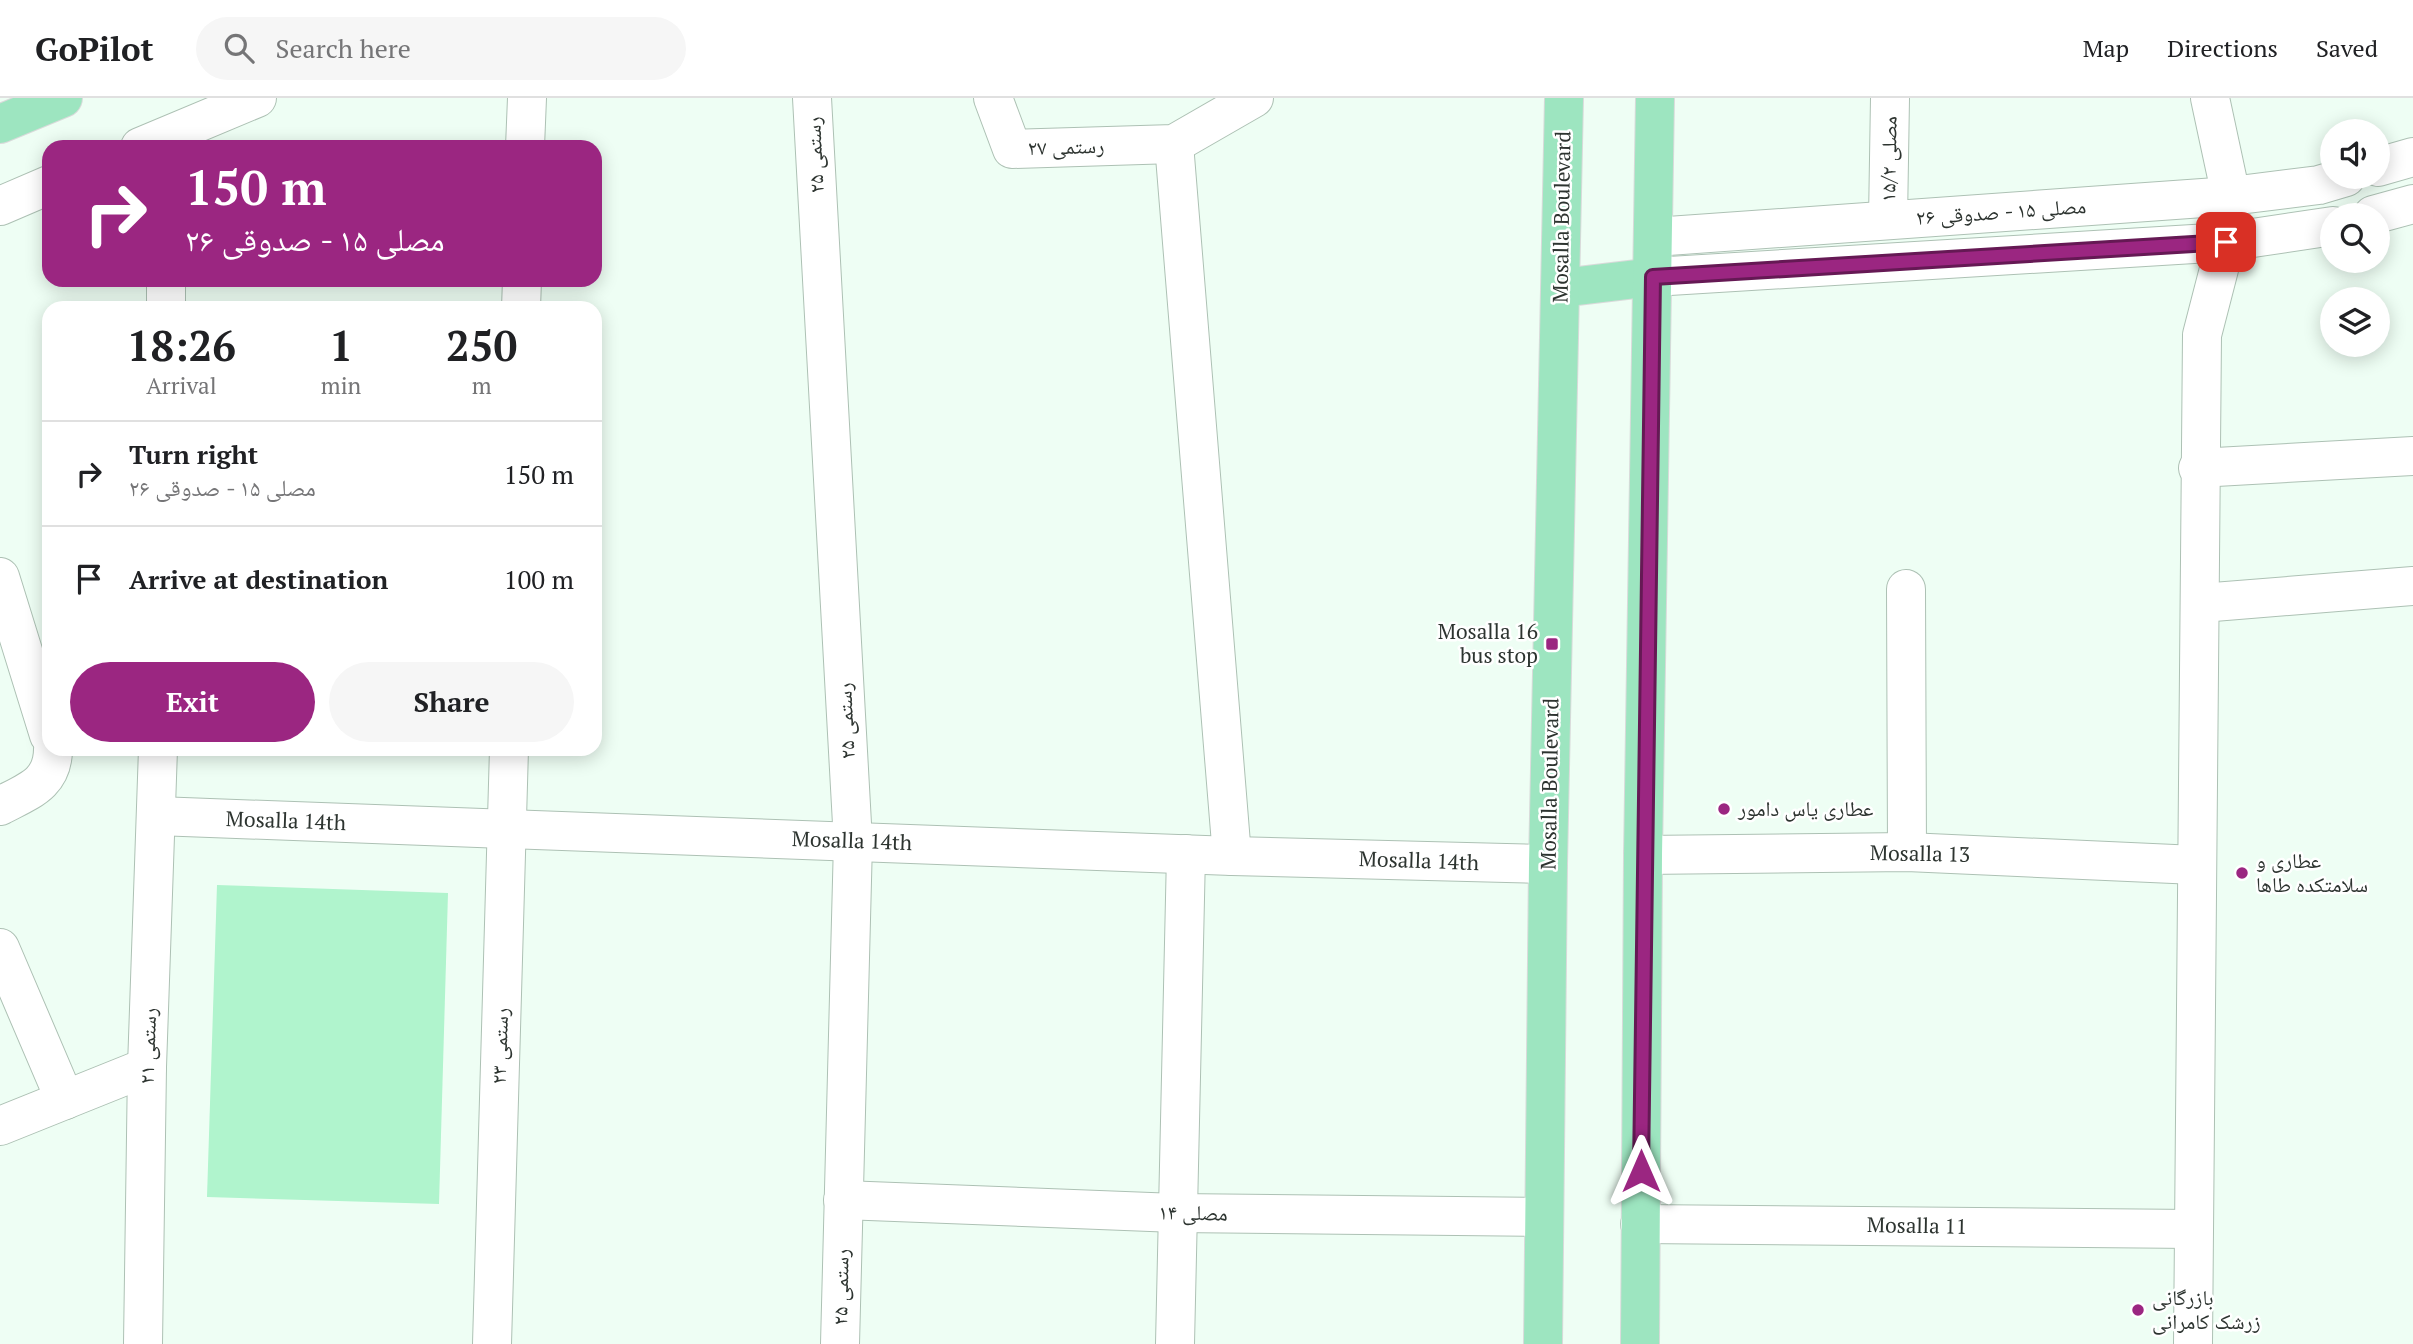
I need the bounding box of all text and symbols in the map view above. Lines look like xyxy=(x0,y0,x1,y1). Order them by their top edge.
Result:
search box xyxy=(196,17,686,80)
text: GoPilot xyxy=(35,27,154,70)
icon: search xyxy=(220,29,258,67)
text: Search here xyxy=(276,31,411,65)
text: Map xyxy=(2083,32,2129,64)
text: Directions xyxy=(2167,32,2278,64)
text: Saved xyxy=(2316,32,2378,64)
street label: رستمی ۲۵ xyxy=(798,116,830,194)
street label: مصلی ۱۵/۲ xyxy=(1873,116,1903,202)
map controls xyxy=(2320,119,2390,357)
button: sound xyxy=(2320,119,2390,189)
street label: Mosalla Boulevard xyxy=(1546,130,1577,303)
street label: رستمی ۲۷ xyxy=(1027,131,1105,161)
text: 150 m xyxy=(185,154,327,219)
icon: right xyxy=(70,168,161,259)
street label: مصلی ۱۵ - صدوقی ۲۶ xyxy=(1915,191,2087,231)
button: search xyxy=(2320,203,2390,273)
pin xyxy=(2196,212,2256,272)
text: مصلی ۱۵ - صدوقی ۲۶ xyxy=(185,218,445,260)
icon: arrive xyxy=(2207,223,2245,261)
button: layers xyxy=(2320,287,2390,357)
text: 18:26 xyxy=(127,317,236,373)
text: 1 xyxy=(329,317,353,373)
text: 250 xyxy=(446,317,517,373)
text: Arrival xyxy=(146,370,217,401)
text: min xyxy=(321,370,361,401)
text: m xyxy=(472,370,492,401)
text: Turn right xyxy=(129,437,258,471)
icon: right xyxy=(70,455,108,493)
text: 150 m xyxy=(504,457,574,491)
text: مصلی ۱۵ - صدوقی ۲۶ xyxy=(129,472,316,503)
icon: arrive xyxy=(70,560,108,598)
text: Arrive at destination xyxy=(129,562,388,596)
text: 100 m xyxy=(504,562,574,596)
place label: Mosalla 16 bus stop xyxy=(1438,617,1538,669)
marker: Mosalla 16 bus stop xyxy=(1544,636,1560,652)
button: Exit xyxy=(70,662,315,742)
button: Share xyxy=(329,662,574,742)
street label: رستمی ۲۵ xyxy=(829,682,861,760)
street label: Mosalla Boulevard xyxy=(1534,697,1565,870)
place label: عطاری یاس دامور xyxy=(1737,794,1874,822)
marker: عطاری یاس دامور xyxy=(1716,801,1732,817)
street label: Mosalla 14th xyxy=(225,804,347,836)
street label: Mosalla 14th xyxy=(791,824,913,856)
street label: Mosalla 13 xyxy=(1870,838,1970,868)
street label: Mosalla 14th xyxy=(1358,844,1480,876)
place label: عطاری و سلامتکده طاها xyxy=(2256,846,2368,898)
marker: عطاری و سلامتکده طاها xyxy=(2234,865,2250,881)
street label: رستمی ۲۱ xyxy=(132,1007,162,1085)
street label: رستمی ۲۳ xyxy=(484,1007,514,1085)
position arrow xyxy=(1604,1134,1678,1208)
street label: مصلی ۱۴ xyxy=(1158,1197,1228,1227)
street label: Mosalla 11 xyxy=(1867,1210,1967,1240)
street label: رستمی ۲۵ xyxy=(825,1248,855,1325)
place label: بازرگانی زرشک کامرانی xyxy=(2152,1283,2261,1335)
marker: بازرگانی زرشک کامرانی xyxy=(2130,1302,2146,1318)

